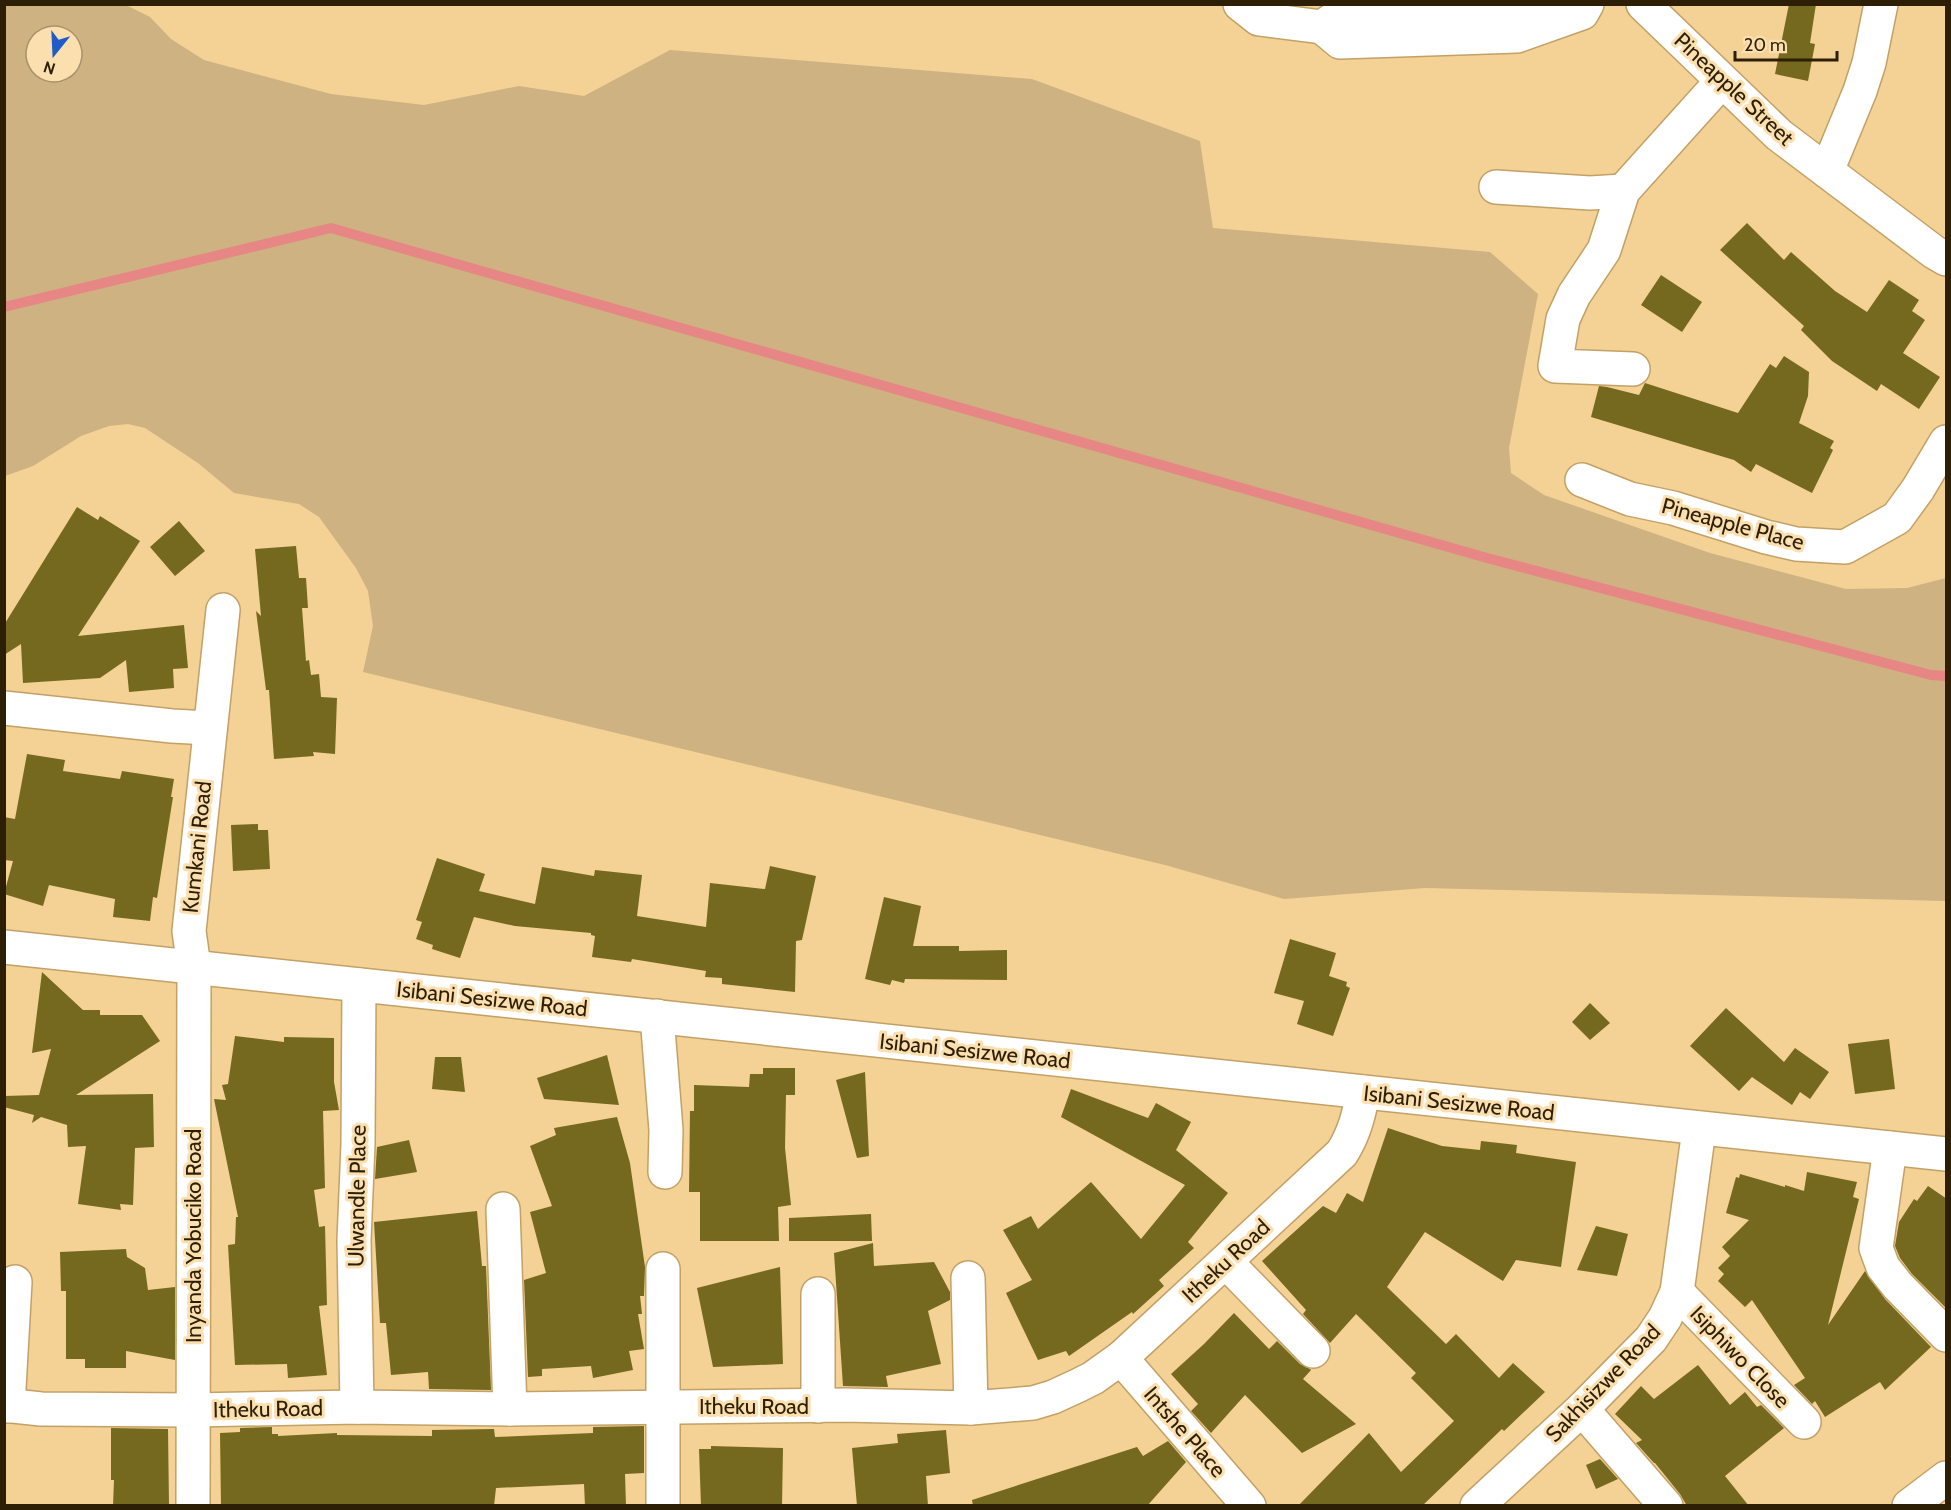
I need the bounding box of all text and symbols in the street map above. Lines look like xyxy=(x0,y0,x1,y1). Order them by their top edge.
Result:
north arrow xyxy=(24,24,84,84)
scale bar xyxy=(1735,24,1837,62)
street label: Pineapple Street xyxy=(1669,27,1800,152)
text: 20 m xyxy=(1744,34,1786,56)
text: N xyxy=(41,57,58,79)
street label: Pineapple Place xyxy=(1659,492,1807,556)
street label: Kumkani Road xyxy=(177,780,217,914)
street label: Isibani Sesizwe Road xyxy=(395,976,589,1022)
street label: Isibani Sesizwe Road xyxy=(878,1028,1072,1074)
street label: Isibani Sesizwe Road xyxy=(1362,1080,1556,1126)
street label: Ulwandle Place xyxy=(342,1125,372,1267)
street label: Inyanda Yobuciko Road xyxy=(180,1129,207,1343)
street label: Itheku Road xyxy=(1177,1214,1275,1308)
street label: Isiphiwo Close xyxy=(1684,1300,1796,1414)
street label: Sakhisizwe Road xyxy=(1540,1318,1666,1448)
street label: Intshe Place xyxy=(1138,1381,1232,1483)
street label: Itheku Road xyxy=(699,1393,809,1420)
street label: Itheku Road xyxy=(213,1395,323,1423)

